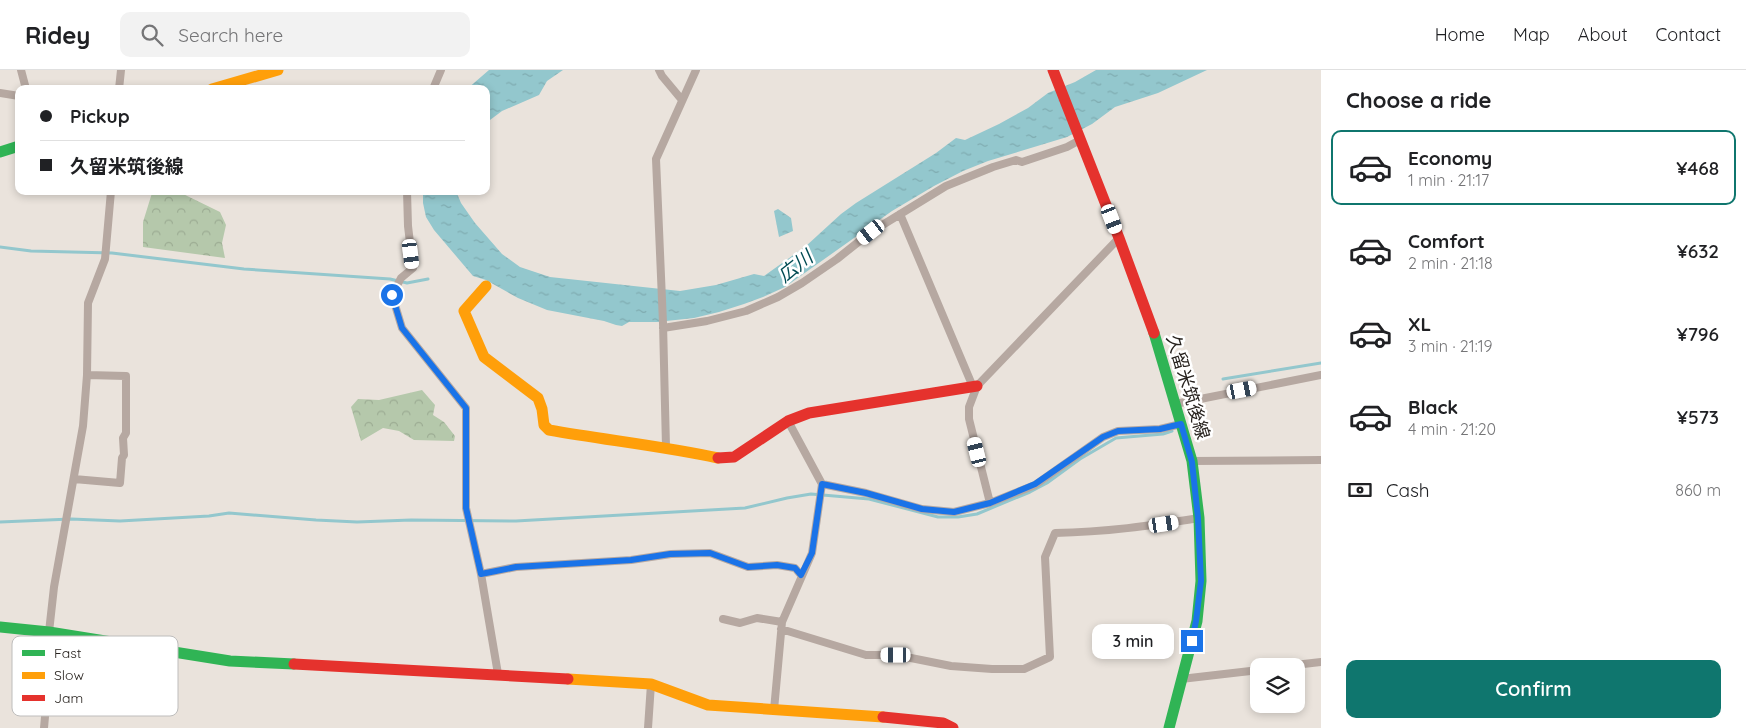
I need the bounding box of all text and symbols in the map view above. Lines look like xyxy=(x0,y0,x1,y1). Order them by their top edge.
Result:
search box xyxy=(120,12,470,57)
text: Ridey xyxy=(25,20,90,50)
icon: search xyxy=(138,21,166,49)
text: Search here xyxy=(178,23,283,47)
text: Home xyxy=(1435,23,1485,46)
text: Map xyxy=(1513,23,1550,46)
text: About xyxy=(1578,23,1628,46)
text: Contact xyxy=(1656,23,1721,46)
text: Choose a ride xyxy=(1346,86,1491,114)
text: Pickup xyxy=(70,104,130,128)
icon: car xyxy=(1348,145,1393,190)
text: Economy xyxy=(1408,146,1492,170)
text: 久留米筑後線 xyxy=(70,154,184,178)
text: ¥468 xyxy=(1676,156,1719,180)
text: 1 min · 21:17 xyxy=(1408,170,1489,190)
car xyxy=(1099,202,1124,236)
car xyxy=(854,217,887,247)
icon: car xyxy=(1348,228,1393,273)
text: Comfort xyxy=(1408,229,1485,253)
car xyxy=(401,238,420,270)
text: ¥632 xyxy=(1677,239,1719,263)
water label: 広川 xyxy=(773,244,819,287)
text: 2 min · 21:18 xyxy=(1408,253,1493,273)
route start xyxy=(381,284,403,306)
icon: car xyxy=(1348,311,1393,356)
text: XL xyxy=(1408,312,1431,336)
text: ¥796 xyxy=(1677,322,1719,346)
street label: 久留米筑後線 xyxy=(1162,332,1215,442)
text: 3 min · 21:19 xyxy=(1408,336,1493,356)
car xyxy=(1225,380,1258,400)
icon: car xyxy=(1348,394,1393,439)
text: Black xyxy=(1408,395,1458,419)
text: ¥573 xyxy=(1677,405,1719,429)
text: 4 min · 21:20 xyxy=(1408,419,1496,439)
car xyxy=(966,436,987,468)
icon: cash xyxy=(1346,476,1374,504)
text: Cash xyxy=(1386,478,1430,502)
text: 860 m xyxy=(1675,480,1721,500)
car xyxy=(1148,514,1179,534)
callout: 3 min xyxy=(1092,624,1174,658)
route end xyxy=(1181,630,1203,652)
text: 3 min xyxy=(1113,631,1153,651)
legend xyxy=(12,636,178,716)
text: Fast xyxy=(54,644,82,662)
car xyxy=(881,648,911,663)
map controls xyxy=(1250,658,1305,713)
button: layers xyxy=(1250,658,1305,713)
button: Confirm xyxy=(1346,660,1721,718)
text: Slow xyxy=(54,666,84,684)
text: Jam xyxy=(54,689,83,707)

